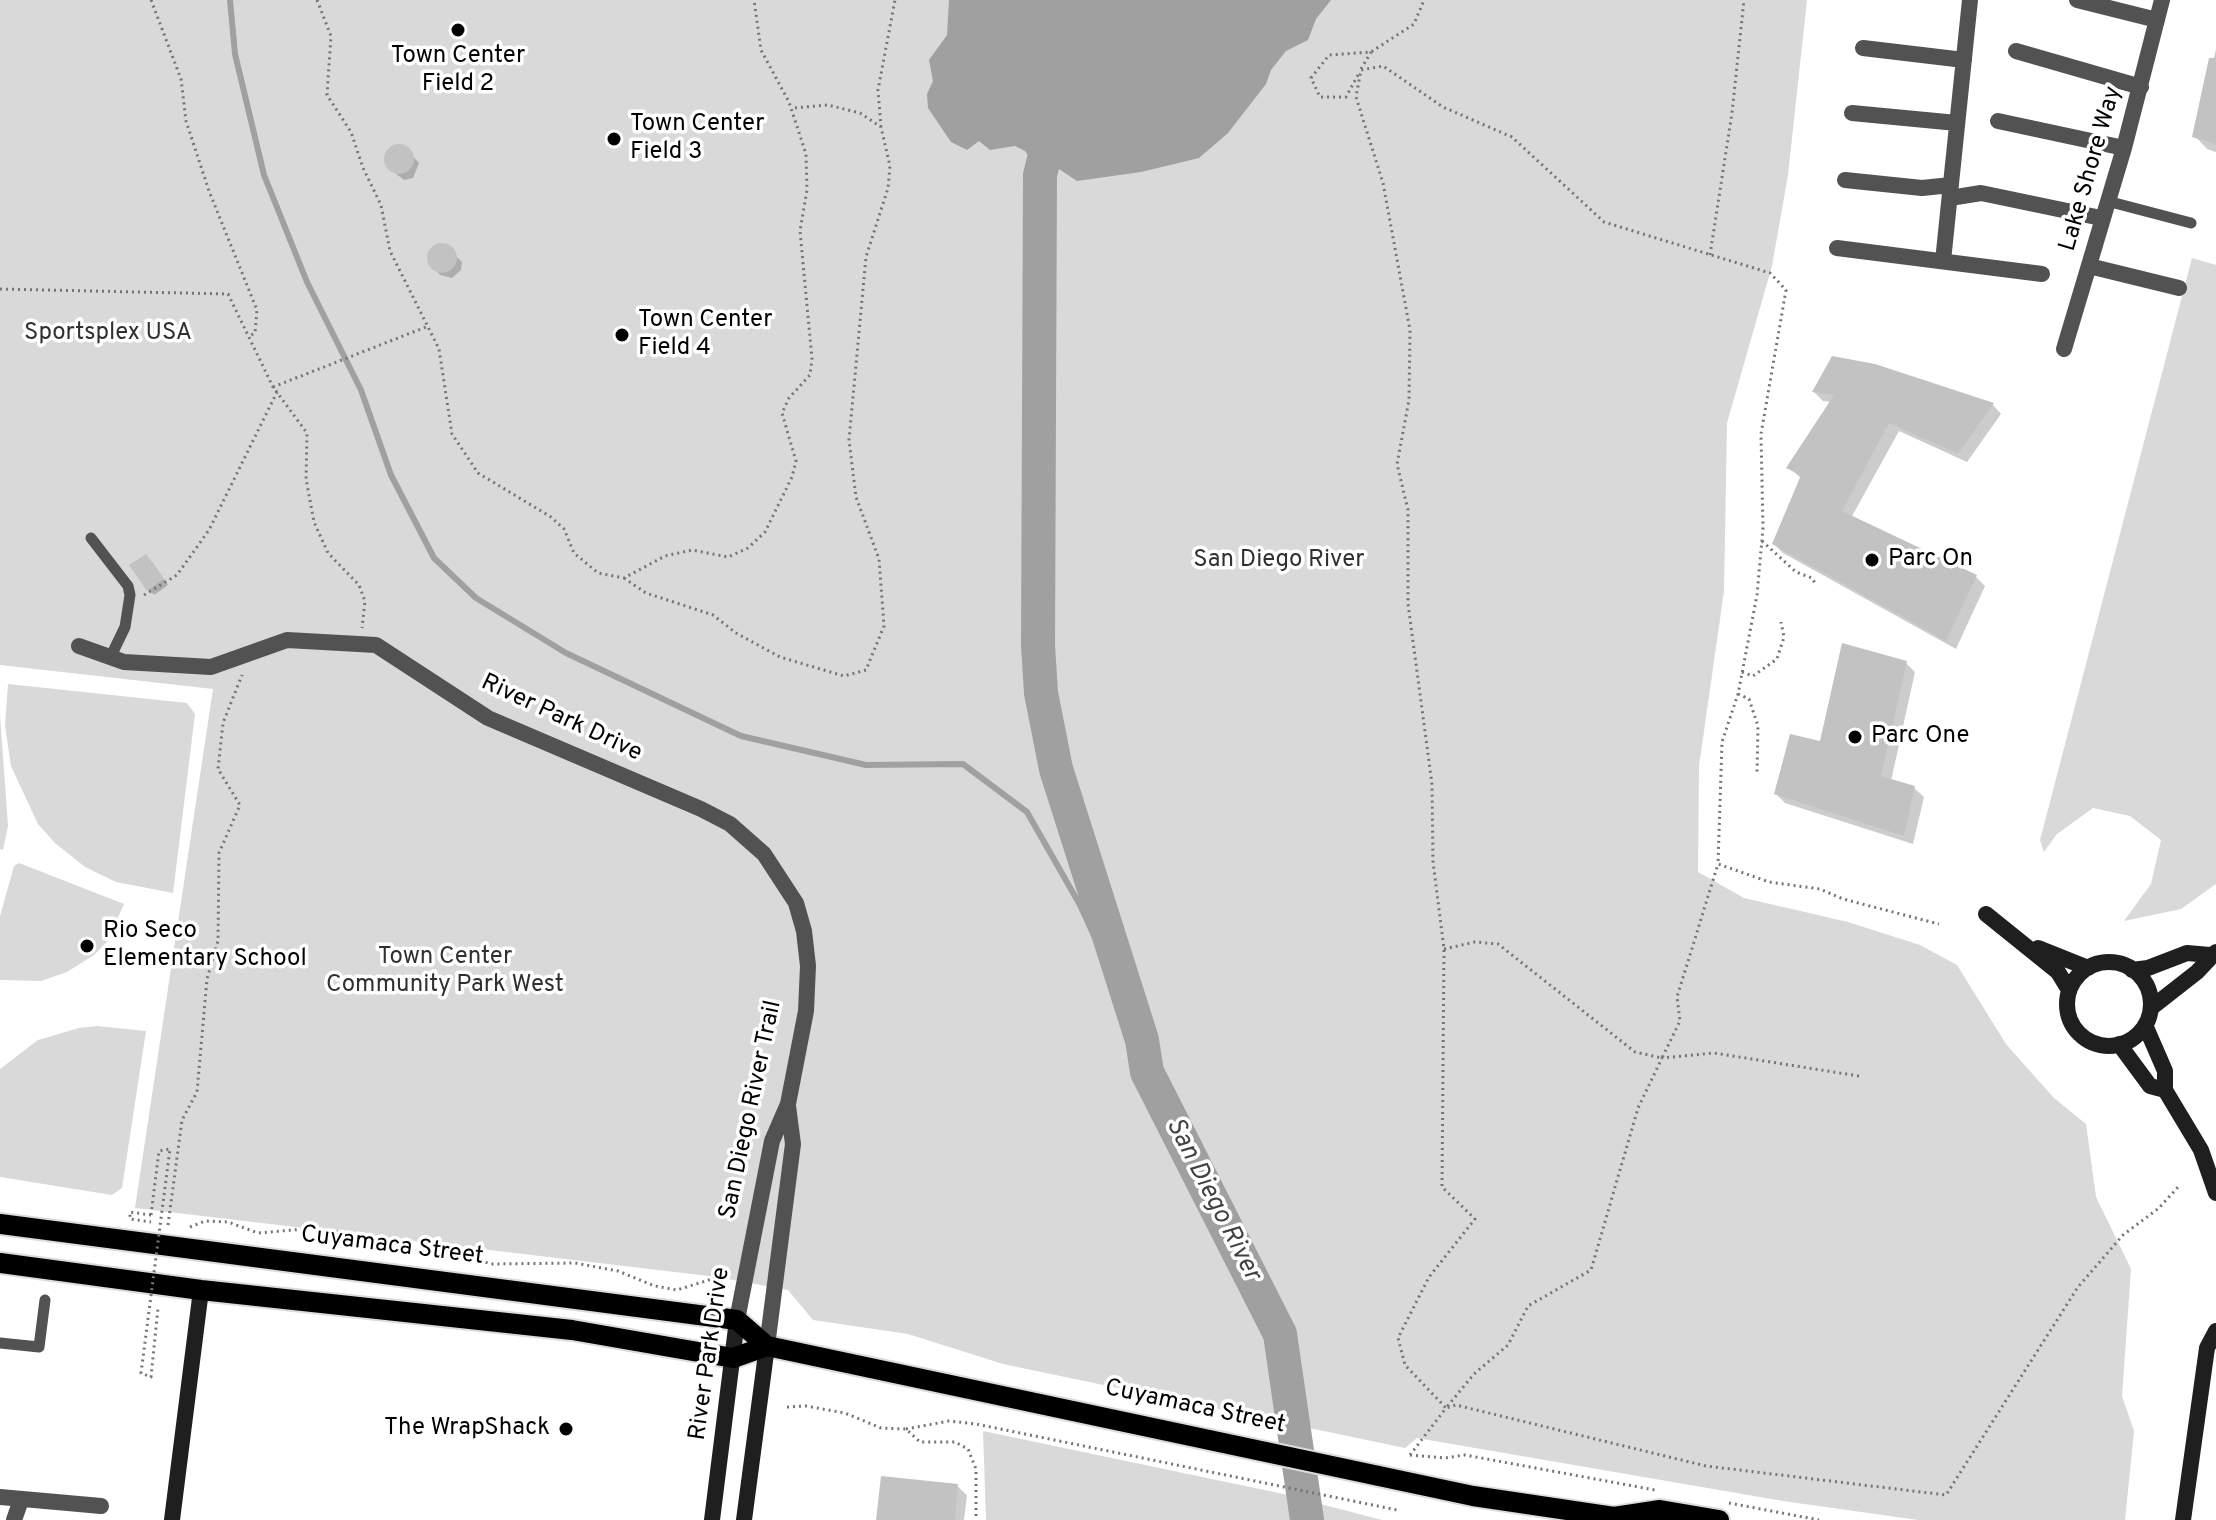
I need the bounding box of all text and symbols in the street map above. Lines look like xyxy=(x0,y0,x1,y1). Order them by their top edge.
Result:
marker: Town Center Field 2 xyxy=(449,21,467,39)
place label: Town Center Field 2 xyxy=(391,43,525,99)
street label: Lake Shore Way xyxy=(2055,83,2129,255)
place label: Town Center Field 3 xyxy=(630,111,765,167)
marker: Town Center Field 3 xyxy=(605,130,623,148)
place label: Town Center Field 4 xyxy=(638,307,773,363)
park label: Sportsplex USA xyxy=(24,320,192,348)
marker: Town Center Field 4 xyxy=(613,326,631,344)
place label: Parc On xyxy=(1888,546,1973,574)
park label: San Diego River xyxy=(1193,547,1365,575)
marker: Parc On xyxy=(1863,551,1881,569)
street label: River Park Drive xyxy=(476,669,646,769)
place label: Parc One xyxy=(1871,723,1969,751)
marker: Parc One xyxy=(1846,728,1864,746)
place label: Rio Seco Elementary School xyxy=(103,918,307,974)
marker: Rio Seco Elementary School xyxy=(78,937,96,955)
park label: Town Center Community Park West xyxy=(326,944,564,1000)
street label: San Diego River Trail xyxy=(715,998,789,1222)
water label: San Diego River xyxy=(1158,1113,1266,1287)
street label: Cuyamaca Street xyxy=(299,1221,485,1273)
street label: River Park Drive xyxy=(685,1266,737,1442)
street label: Cuyamaca Street xyxy=(1102,1375,1288,1441)
place label: The WrapShack xyxy=(384,1415,550,1443)
marker: The WrapShack xyxy=(557,1420,575,1438)

